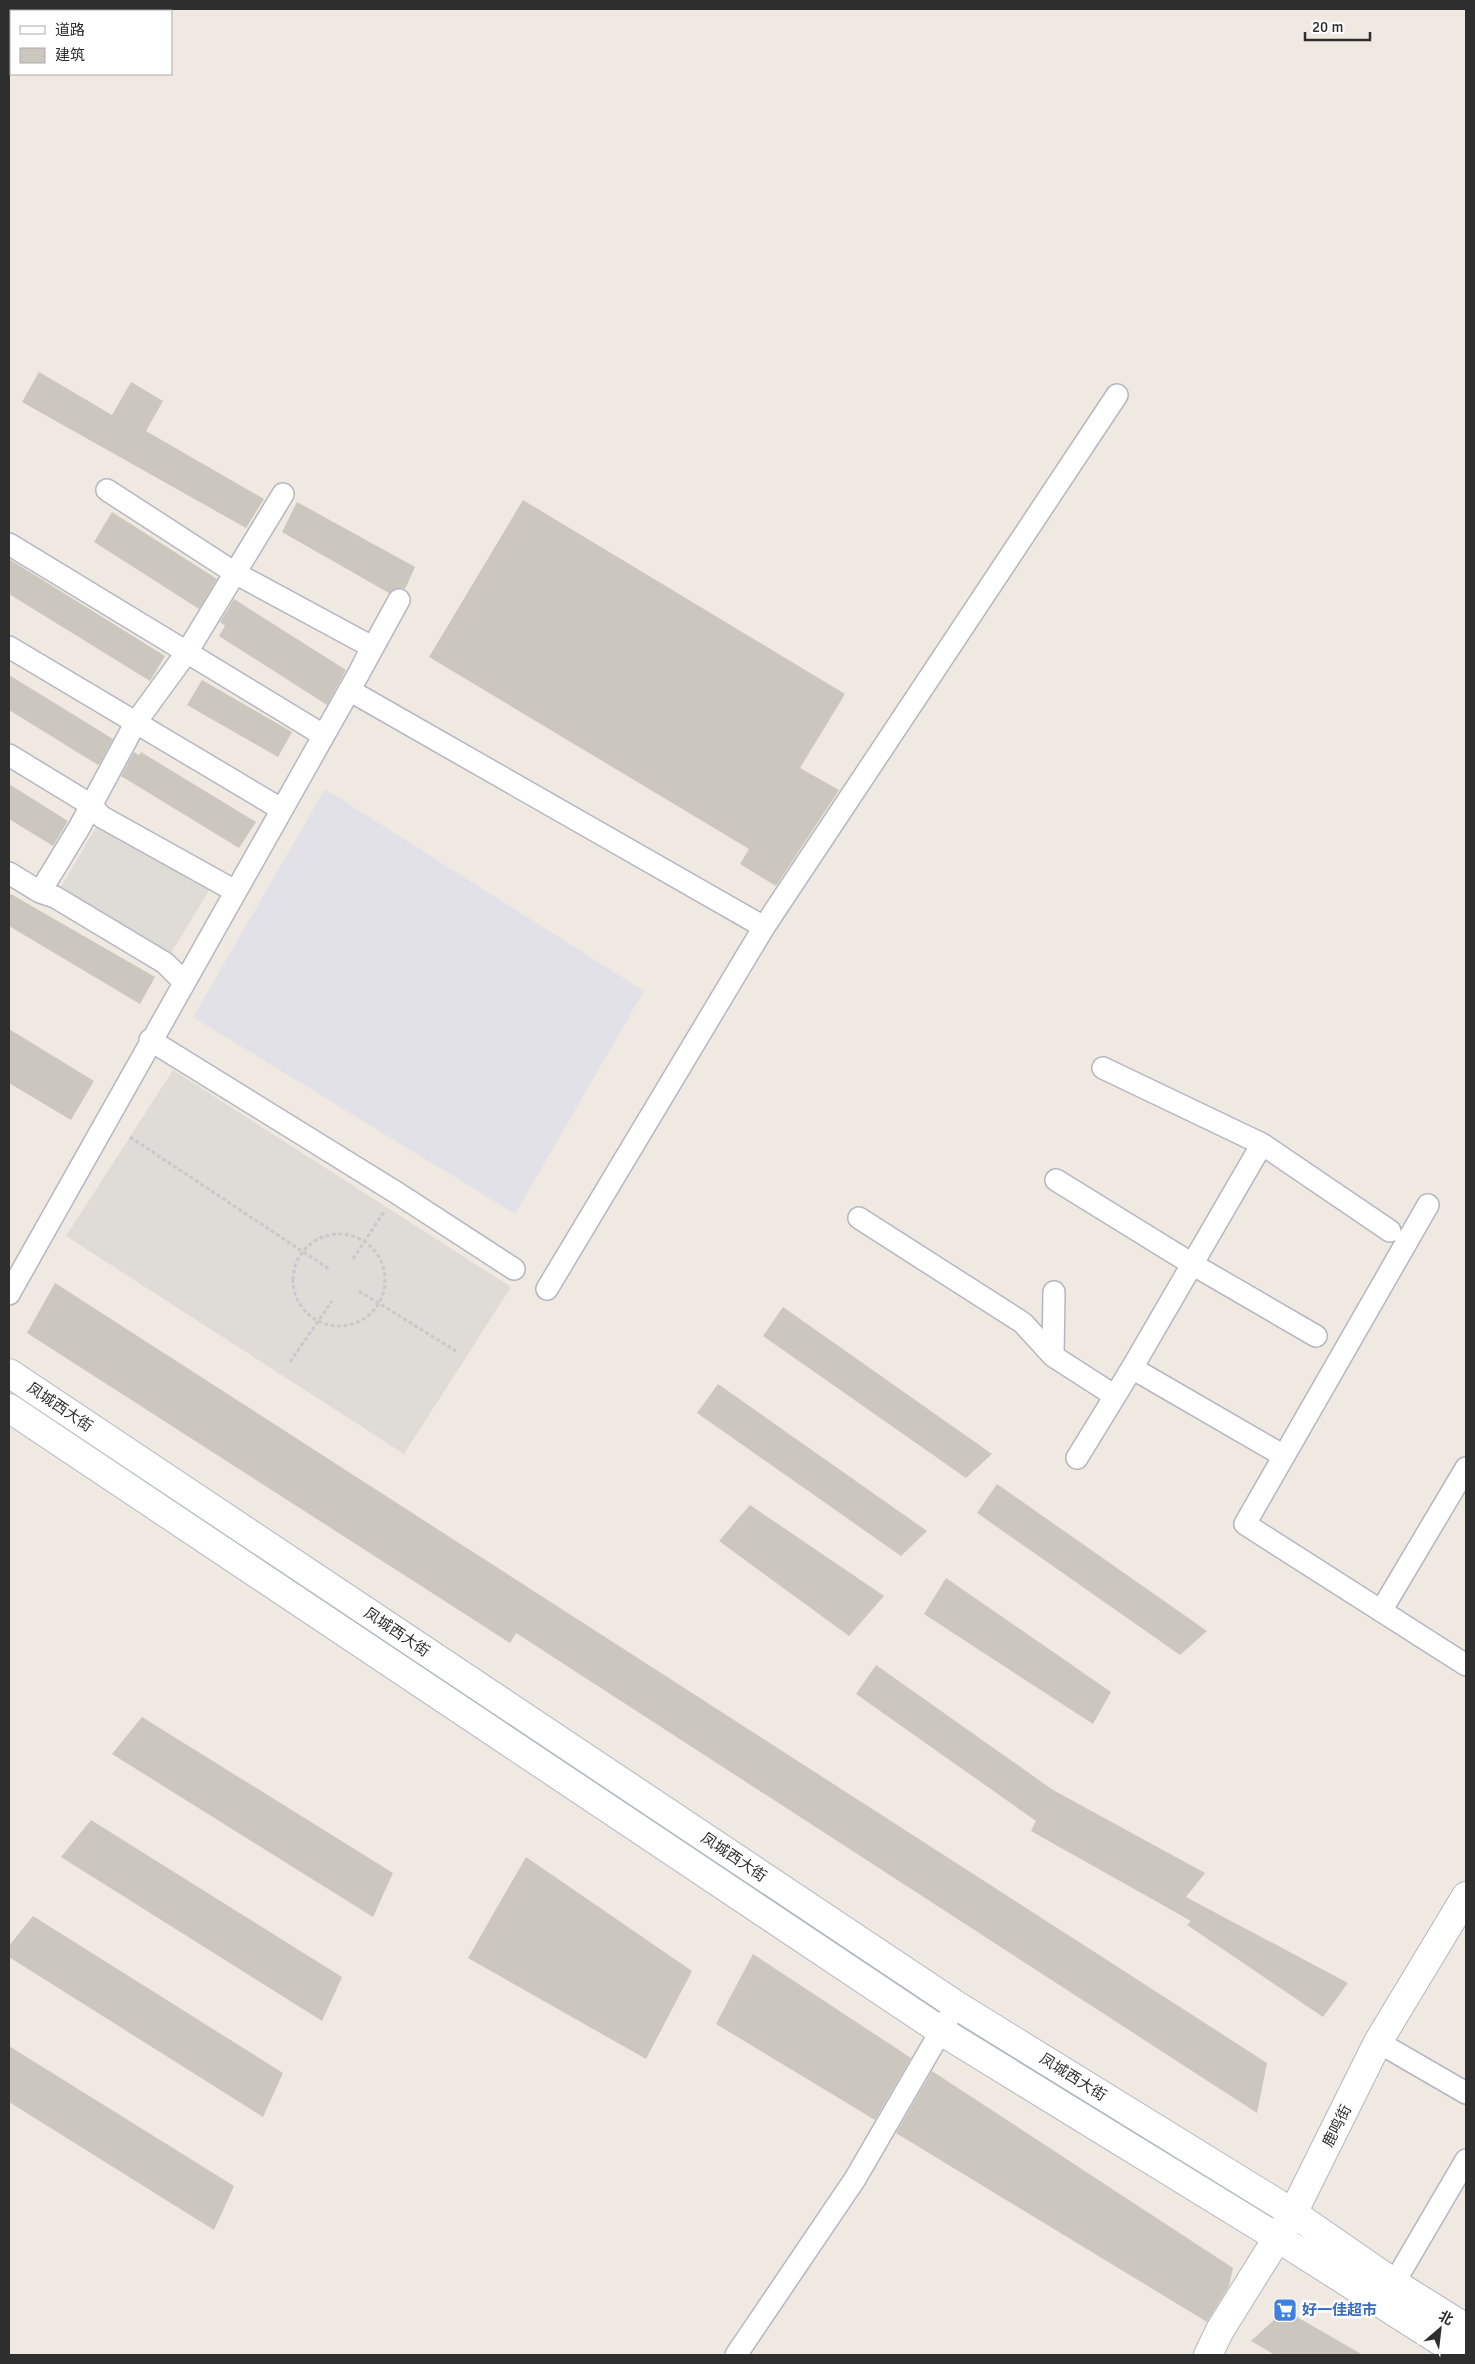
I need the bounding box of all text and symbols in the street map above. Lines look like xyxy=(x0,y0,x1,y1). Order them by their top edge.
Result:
legend xyxy=(10,10,172,75)
scale bar xyxy=(1305,10,1370,42)
text: 20 m xyxy=(1312,18,1343,36)
text: 道路 xyxy=(55,21,85,39)
text: 建筑 xyxy=(55,46,85,64)
street label: 凤城西大街 xyxy=(24,1379,96,1435)
street label: 凤城西大街 xyxy=(361,1604,433,1660)
street label: 凤城西大街 xyxy=(698,1829,770,1885)
street label: 凤城西大街 xyxy=(1036,2049,1110,2105)
street label: 鹿鸣街 xyxy=(1319,2102,1355,2150)
supermarket icon: 好一佳超市 xyxy=(1272,2297,1298,2323)
place label: 好一佳超市 xyxy=(1302,2301,1377,2319)
north arrow xyxy=(1415,2304,1465,2354)
text: 北 xyxy=(1436,2307,1456,2329)

